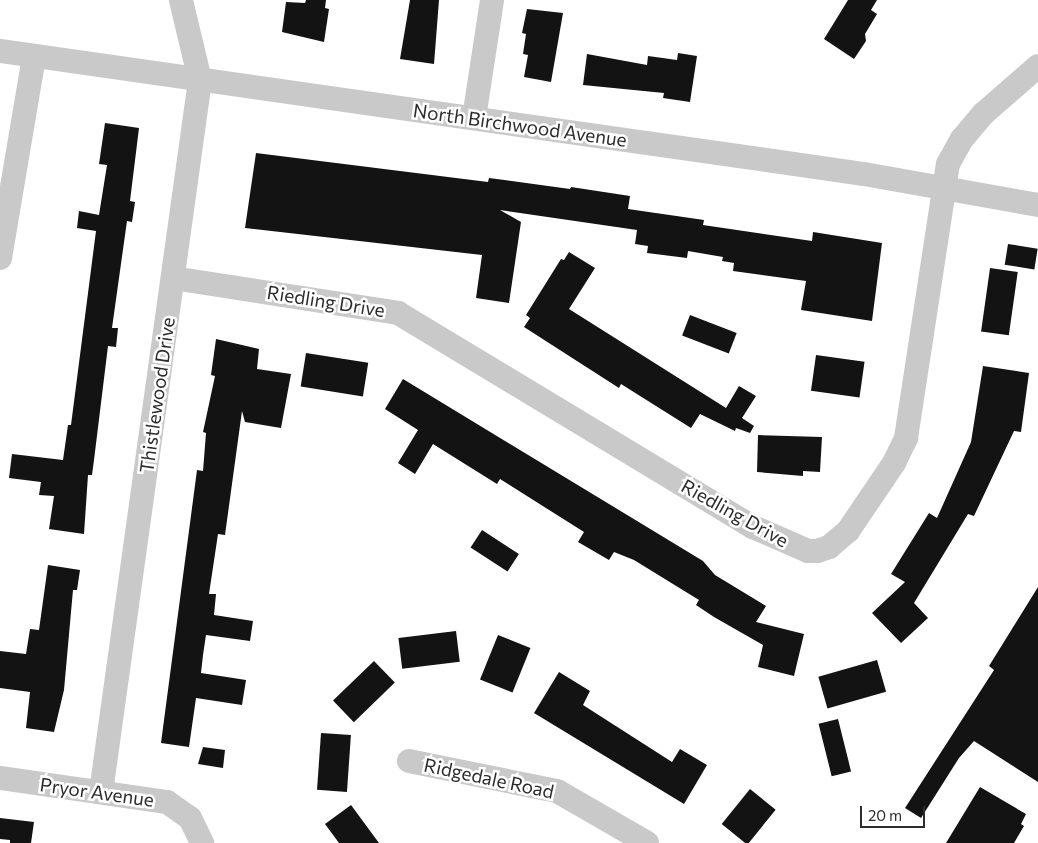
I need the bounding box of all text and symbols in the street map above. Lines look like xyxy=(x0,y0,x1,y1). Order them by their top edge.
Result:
street label: North Birchwood Avenue xyxy=(412,99,628,151)
street label: Riedling Drive xyxy=(265,280,387,322)
street label: Thistlewood Drive xyxy=(135,316,179,474)
street label: Riedling Drive xyxy=(677,474,793,552)
street label: Ridgedale Road xyxy=(422,753,556,803)
street label: Pryor Avenue xyxy=(39,773,155,811)
scale bar xyxy=(863,796,928,828)
text: 20 m xyxy=(868,806,902,824)

